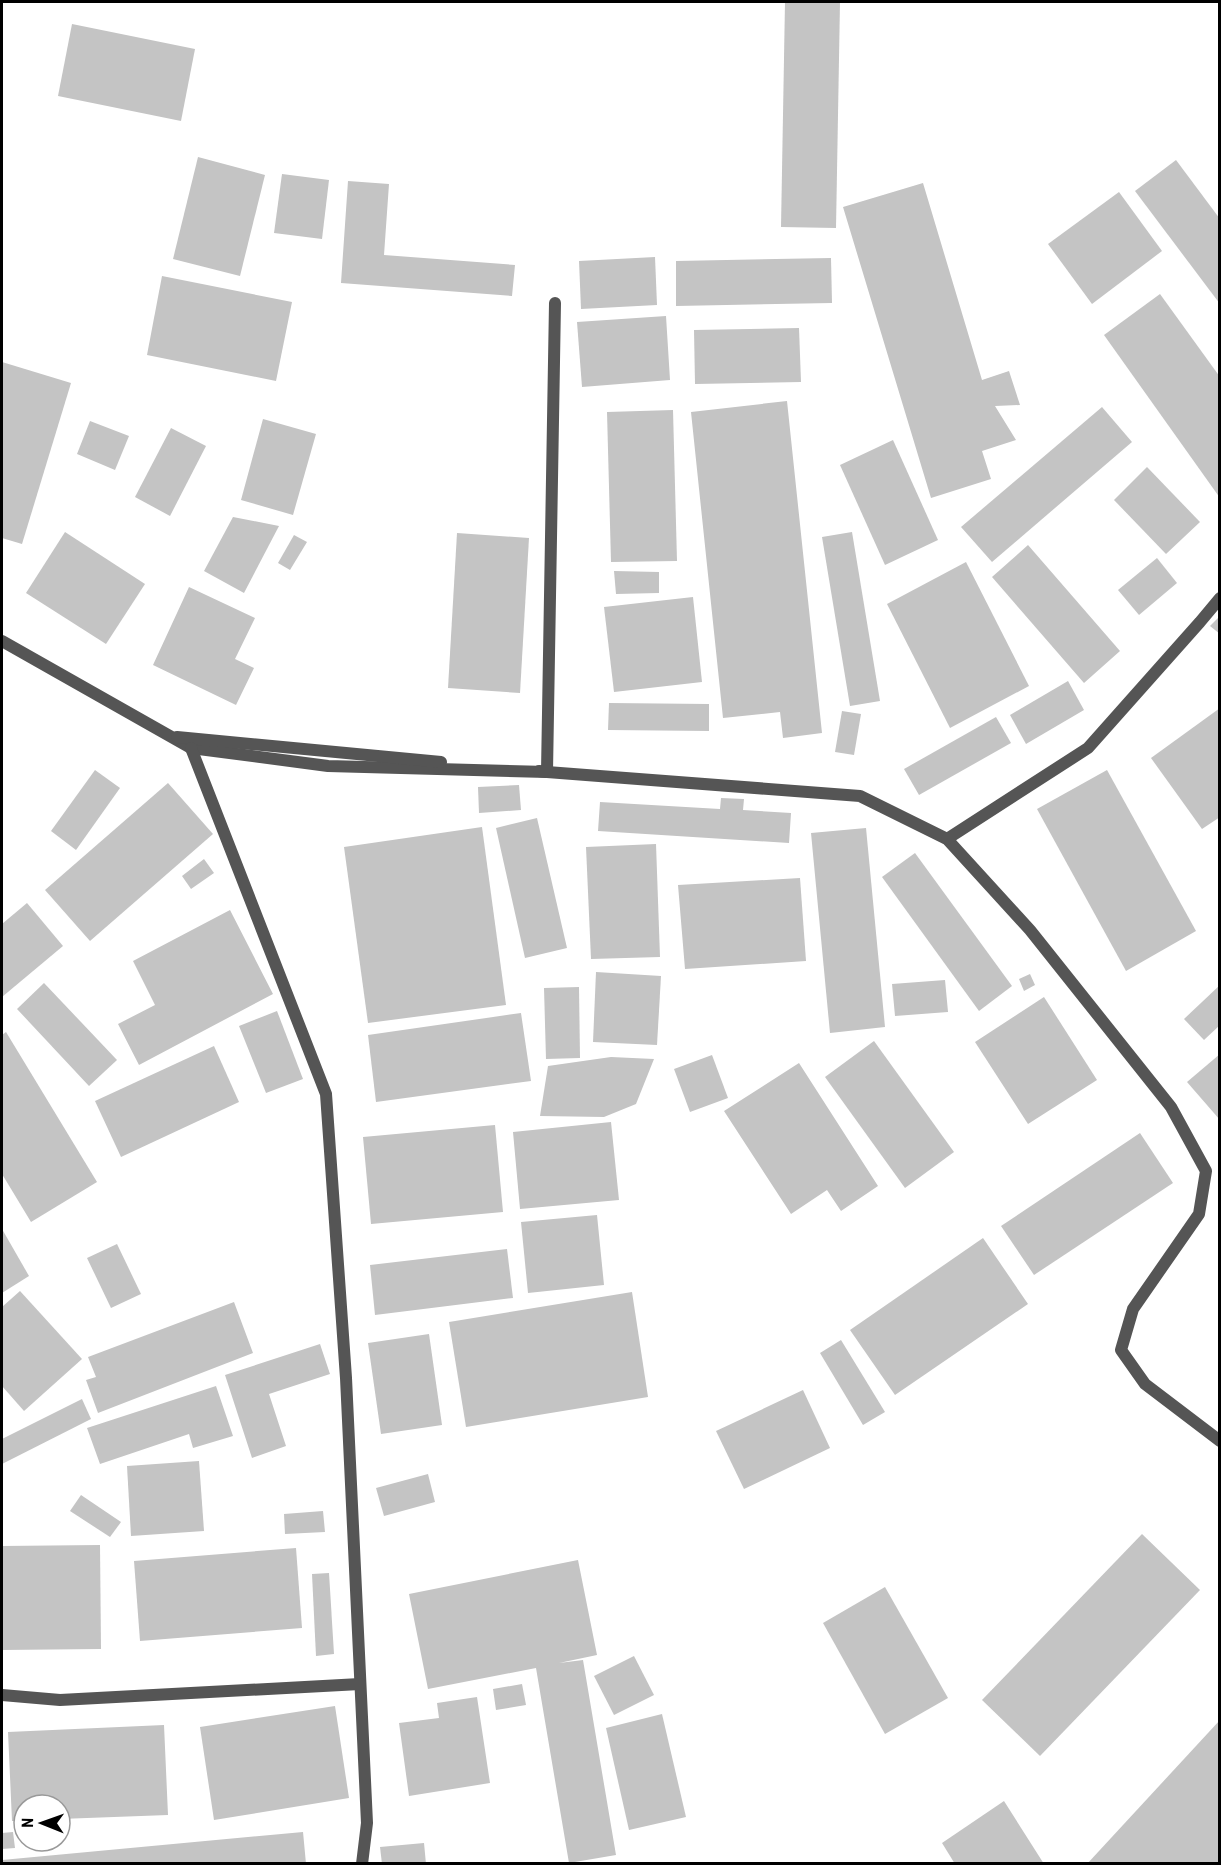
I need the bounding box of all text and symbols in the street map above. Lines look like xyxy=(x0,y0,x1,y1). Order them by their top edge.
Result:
north arrow xyxy=(12,1793,72,1853)
text: N xyxy=(18,1818,37,1828)

